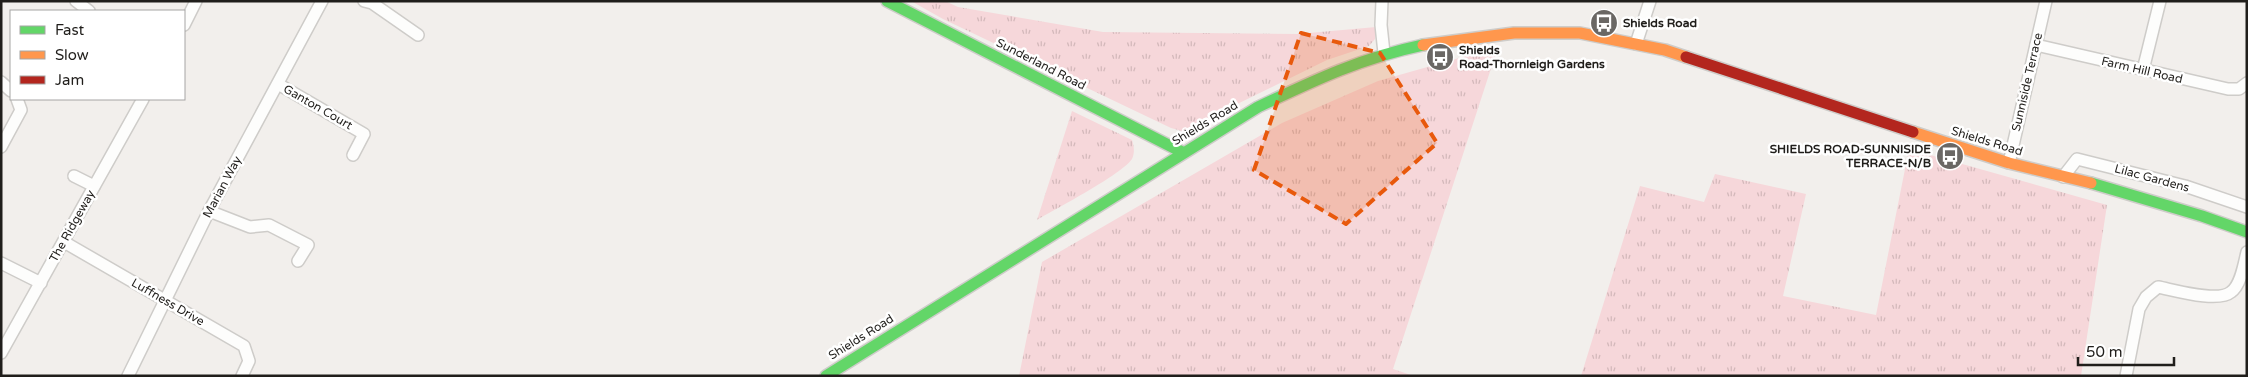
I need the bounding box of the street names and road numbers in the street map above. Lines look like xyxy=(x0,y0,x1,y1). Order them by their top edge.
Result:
street label: Sunniside Terrace xyxy=(2009,31,2045,133)
street label: Sunderland Road xyxy=(994,35,1088,93)
street label: Farm Hill Road xyxy=(2100,54,2184,86)
street label: Ganton Court xyxy=(281,82,355,133)
street label: Shields Road xyxy=(1170,98,1240,148)
street label: Shields Road xyxy=(1950,123,2024,159)
street label: Marian Way xyxy=(200,153,244,220)
street label: Lilac Gardens xyxy=(2113,161,2191,195)
street label: The Ridgeway xyxy=(46,187,98,265)
street label: Luffness Drive xyxy=(129,275,207,329)
street label: Shields Road xyxy=(826,311,896,363)

